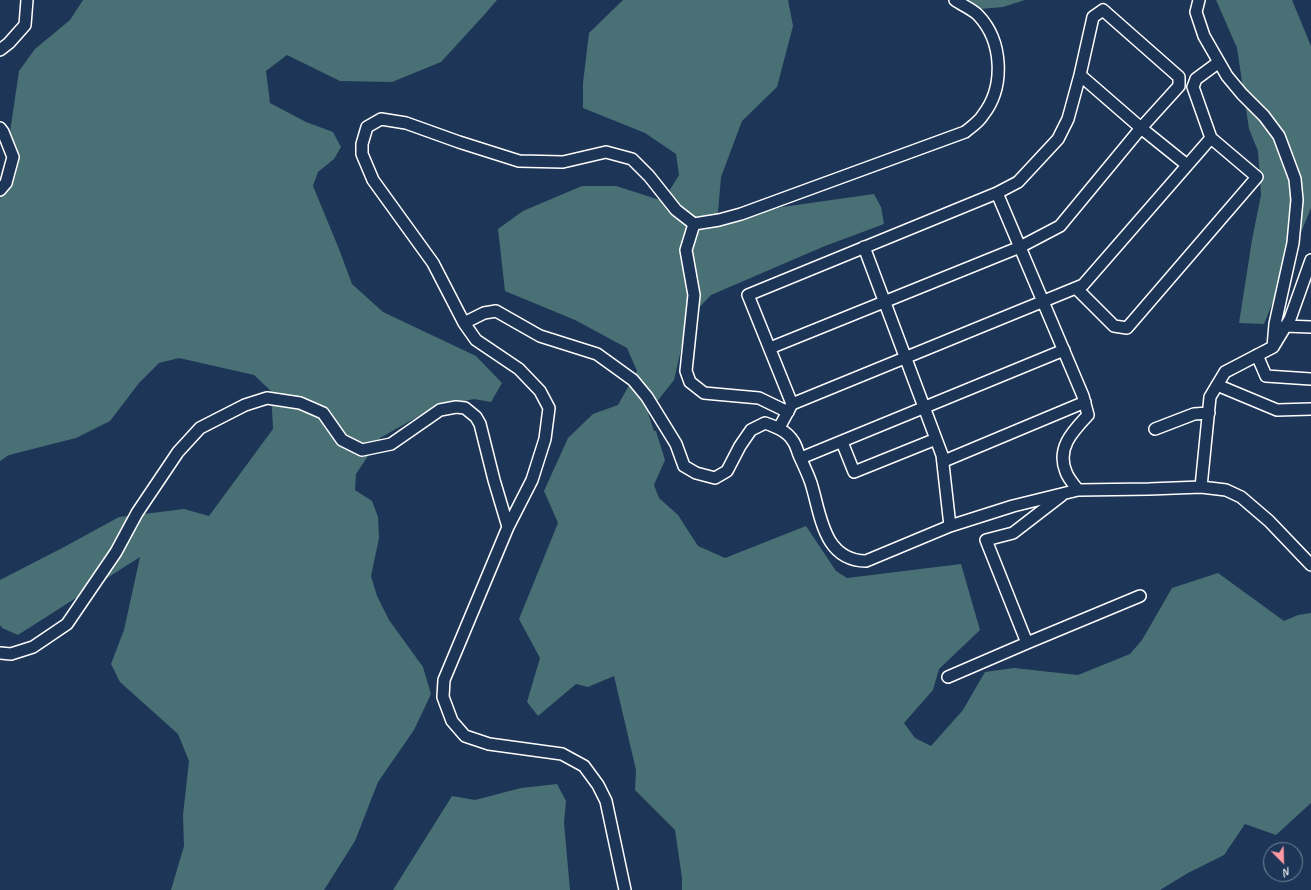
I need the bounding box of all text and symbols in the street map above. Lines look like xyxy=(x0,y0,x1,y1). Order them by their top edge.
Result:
north arrow xyxy=(1263,842,1303,882)
text: N xyxy=(1281,864,1293,880)

